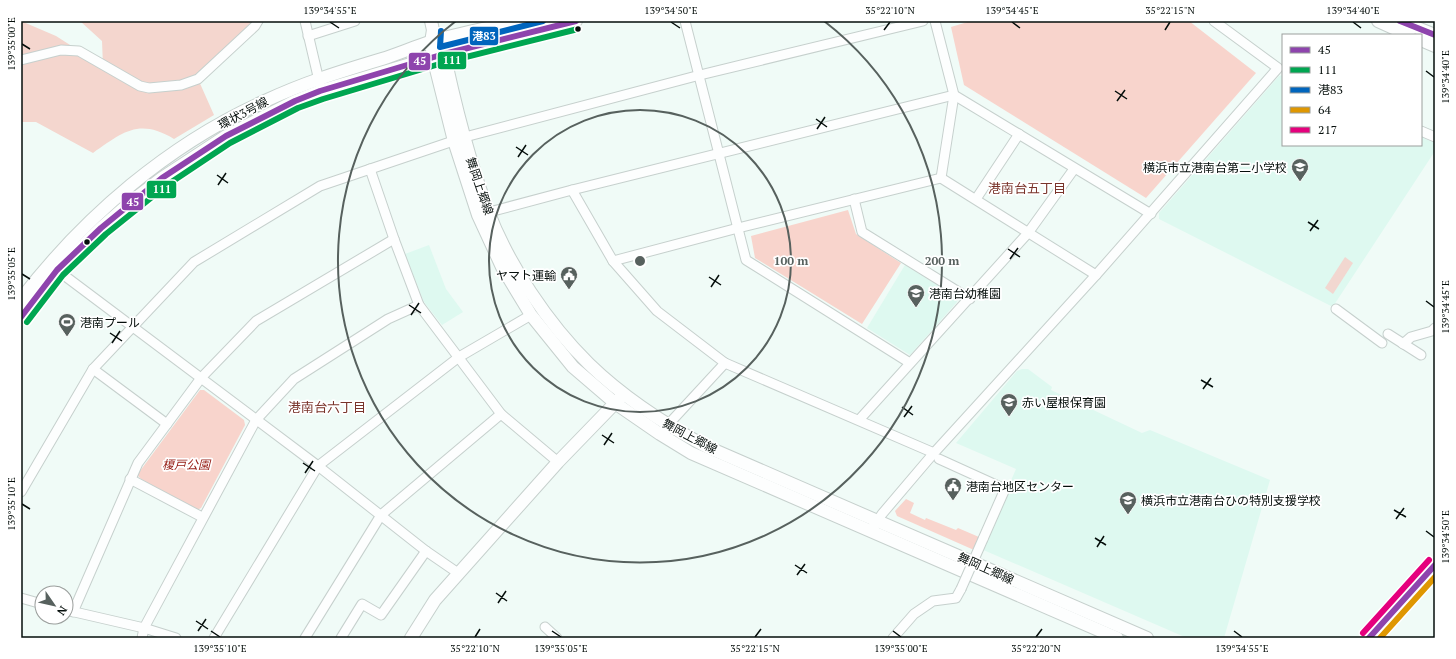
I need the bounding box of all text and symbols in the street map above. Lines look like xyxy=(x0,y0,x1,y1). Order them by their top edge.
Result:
text: 139°34'55"E xyxy=(303,4,357,17)
text: 139°34'50"E xyxy=(644,4,698,17)
text: 35°22'10"N xyxy=(865,4,915,17)
text: 139°34'45"E xyxy=(985,4,1039,17)
text: 35°22'15"N xyxy=(1145,4,1195,17)
text: 139°34'40"E xyxy=(1326,4,1380,17)
text: 139°35'00"E xyxy=(5,17,18,71)
unlabelled marker xyxy=(573,24,583,34)
line badge: 港83 xyxy=(469,26,499,46)
text: 港83 xyxy=(472,29,496,43)
legend xyxy=(1282,34,1422,146)
text: 45 xyxy=(1318,42,1331,57)
text: 139°34'40"E xyxy=(1439,50,1452,104)
line badge: 111 xyxy=(437,51,467,70)
line badge: 45 xyxy=(408,52,431,71)
text: 111 xyxy=(443,53,461,67)
text: 45 xyxy=(414,54,426,68)
text: 111 xyxy=(1318,62,1337,77)
text: 港83 xyxy=(1318,82,1343,97)
street label: 環状3号線 xyxy=(215,94,271,132)
text: 64 xyxy=(1318,102,1331,117)
text: 217 xyxy=(1318,122,1337,137)
street label: 舞岡上郷線 xyxy=(463,155,497,217)
school or university icon: 横浜市立港南台第二小学校 xyxy=(1290,157,1310,182)
place label: 横浜市立港南台第二小学校 xyxy=(1143,160,1287,175)
district label: 港南台五丁目 xyxy=(988,179,1066,197)
line badge: 111 xyxy=(146,180,177,199)
text: 111 xyxy=(153,182,171,196)
line badge: 45 xyxy=(121,192,144,211)
text: 45 xyxy=(127,195,139,209)
unlabelled marker xyxy=(82,237,92,247)
text: 139°35'05"E xyxy=(5,247,18,301)
text: 100 m xyxy=(774,253,808,268)
text: 200 m xyxy=(925,253,959,268)
centre of rings xyxy=(633,254,647,268)
public building icon: ヤマト運輸 xyxy=(559,265,579,290)
place label: ヤマト運輸 xyxy=(496,268,556,283)
text: 139°34'45"E xyxy=(1439,280,1452,334)
school or university icon: 港南台幼稚園 xyxy=(906,283,926,308)
place label: 港南台幼稚園 xyxy=(929,286,1001,301)
sports icon: 港南プール xyxy=(57,312,77,337)
place label: 港南プール xyxy=(80,315,140,330)
school or university icon: 赤い屋根保育園 xyxy=(999,392,1019,417)
place label: 赤い屋根保育園 xyxy=(1022,395,1106,410)
district label: 港南台六丁目 xyxy=(288,398,366,416)
street label: 舞岡上郷線 xyxy=(660,415,720,457)
park label: 榎戸公園 xyxy=(162,457,212,472)
public building icon: 港南台地区センター xyxy=(943,476,963,501)
text: 139°35'10"E xyxy=(5,477,18,531)
place label: 港南台地区センター xyxy=(966,479,1074,494)
school or university icon: 横浜市立港南台ひの特別支援学校 xyxy=(1118,490,1138,515)
place label: 横浜市立港南台ひの特別支援学校 xyxy=(1141,493,1321,508)
text: 139°34'50"E xyxy=(1439,510,1452,564)
street label: 舞岡上郷線 xyxy=(956,549,1016,587)
north arrow xyxy=(34,585,74,625)
text: N xyxy=(54,603,70,619)
text: 139°35'10"E xyxy=(193,642,247,655)
text: 35°22'10"N xyxy=(450,642,500,655)
text: 139°35'05"E xyxy=(534,642,588,655)
text: 35°22'15"N xyxy=(730,642,780,655)
text: 139°35'00"E xyxy=(874,642,928,655)
text: 35°22'20"N xyxy=(1011,642,1061,655)
text: 139°34'55"E xyxy=(1215,642,1269,655)

